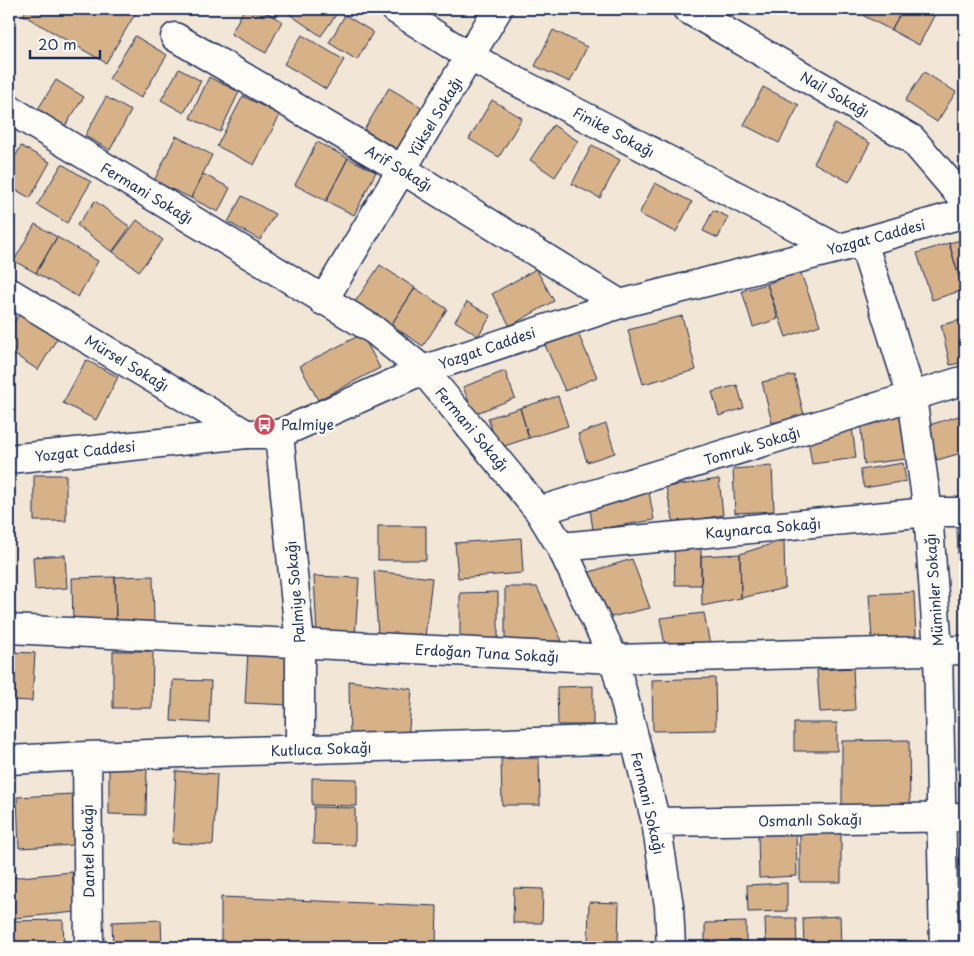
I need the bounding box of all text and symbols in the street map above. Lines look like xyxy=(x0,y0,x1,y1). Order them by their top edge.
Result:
scale bar xyxy=(30,28,100,60)
text: 20 m xyxy=(38,32,77,55)
street label: Nail Sokağı xyxy=(797,66,873,122)
street label: Yüksel Sokağı xyxy=(403,73,467,161)
street label: Finike Sokağı xyxy=(569,102,659,162)
street label: Arif Sokağı xyxy=(361,140,437,196)
street label: Fermani Sokağı xyxy=(97,157,197,229)
street label: Yozgat Caddesi xyxy=(825,214,928,260)
street label: Yozgat Caddesi xyxy=(436,322,538,374)
street label: Mürsel Sokağı xyxy=(81,330,173,396)
street label: Fermani Sokağı xyxy=(430,382,514,476)
bus stop icon: Palmiye xyxy=(253,412,277,436)
place label: Palmiye xyxy=(281,414,334,435)
street label: Tomruk Sokağı xyxy=(701,421,803,471)
street label: Yozgat Caddesi xyxy=(34,435,136,467)
street label: Kaynarca Sokağı xyxy=(704,512,822,544)
street label: Müminler Sokağı xyxy=(920,533,948,647)
street label: Palmiye Sokağı xyxy=(280,540,310,644)
street label: Erdoğan Tuna Sokağı xyxy=(414,639,560,667)
street label: Kutluca Sokağı xyxy=(270,737,372,761)
street label: Fermani Sokağı xyxy=(626,750,670,856)
street label: Dantel Sokağı xyxy=(77,804,99,898)
street label: Osmanlı Sokağı xyxy=(758,809,862,831)

